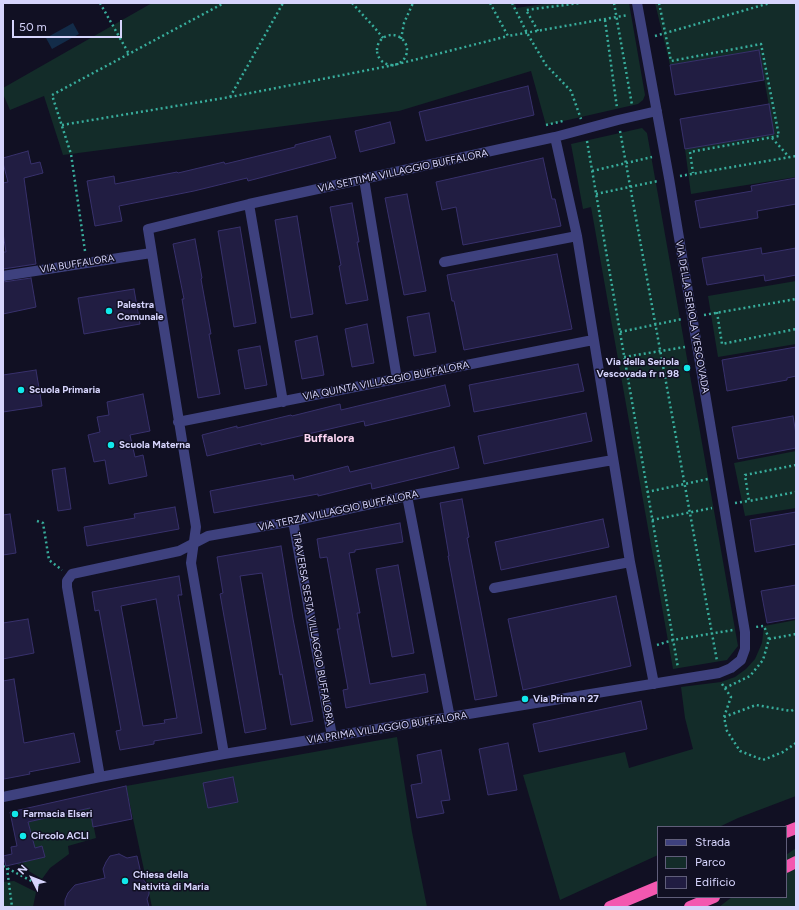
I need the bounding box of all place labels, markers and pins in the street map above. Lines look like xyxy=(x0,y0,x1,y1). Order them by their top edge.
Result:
place label: Palestra Comunale xyxy=(117,299,163,322)
marker: Palestra Comunale xyxy=(104,306,114,316)
place label: Via della Seriola Vescovada fr n 98 xyxy=(596,356,679,380)
marker: Via della Seriola Vescovada fr n 98 xyxy=(682,363,692,373)
place label: Scuola Primaria xyxy=(29,384,100,396)
marker: Scuola Primaria xyxy=(16,385,26,395)
place label: Scuola Materna xyxy=(119,439,190,451)
marker: Scuola Materna xyxy=(106,440,116,450)
place label: Via Prima n 27 xyxy=(533,693,599,705)
marker: Via Prima n 27 xyxy=(520,694,530,704)
place label: Farmacia Elseri xyxy=(23,808,92,820)
marker: Farmacia Elseri xyxy=(10,809,20,819)
place label: Circolo ACLI xyxy=(31,830,89,842)
marker: Circolo ACLI xyxy=(18,831,28,841)
place label: Chiesa della Natività di Maria xyxy=(133,869,209,892)
marker: Chiesa della Natività di Maria xyxy=(120,876,130,886)

